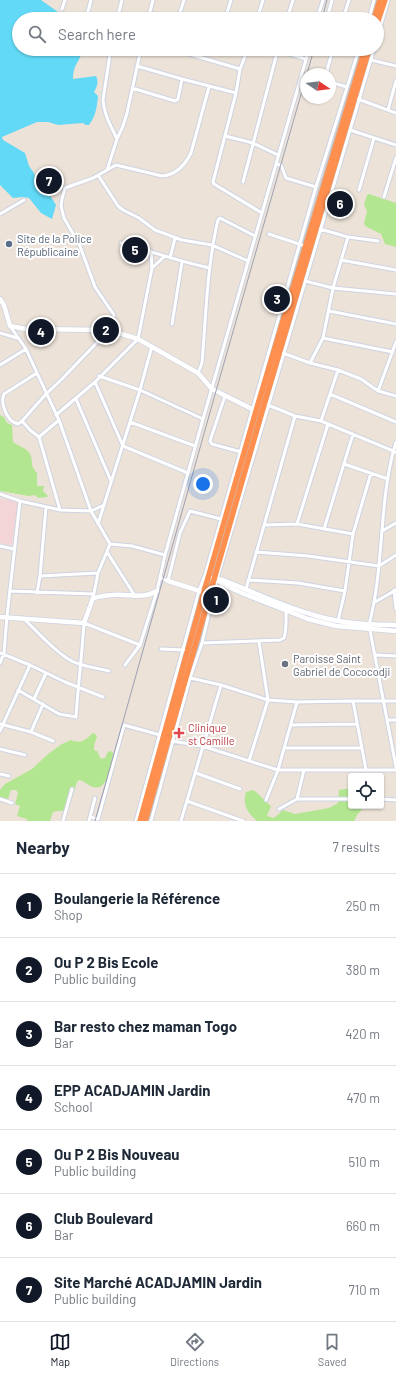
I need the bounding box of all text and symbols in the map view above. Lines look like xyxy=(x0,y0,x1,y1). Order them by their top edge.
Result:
search box xyxy=(12,12,384,56)
icon: search xyxy=(26,23,48,45)
text: Search here xyxy=(58,25,136,43)
north arrow xyxy=(300,68,336,104)
pin: 7 xyxy=(36,166,62,196)
pin: 6 xyxy=(327,189,353,219)
place label: Site de la Police Républicaine xyxy=(17,232,92,258)
pin: 5 xyxy=(122,235,148,265)
marker: Site de la Police Républicaine xyxy=(4,239,14,249)
pin: 3 xyxy=(264,284,290,314)
pin: 2 xyxy=(93,315,119,345)
pin: 4 xyxy=(28,317,54,347)
your location xyxy=(193,474,213,494)
pin: 1 xyxy=(203,585,229,615)
place label: Paroisse Saint Gabriel de Cococodji xyxy=(293,652,390,678)
marker: Paroisse Saint Gabriel de Cococodji xyxy=(280,659,290,669)
place label: Clinique st Camille xyxy=(188,721,235,747)
marker: Clinique st Camille xyxy=(173,727,185,739)
map controls xyxy=(348,773,384,809)
button: locate xyxy=(348,773,384,809)
text: Nearby xyxy=(16,837,70,857)
text: 7 results xyxy=(333,839,380,855)
text: Boulangerie la Référence xyxy=(54,889,220,907)
text: 1 xyxy=(27,898,31,914)
text: 250 m xyxy=(346,898,380,914)
text: Shop xyxy=(54,907,83,923)
text: Ou P 2 Bis Ecole xyxy=(54,953,158,971)
text: 2 xyxy=(25,962,33,978)
text: 380 m xyxy=(346,962,380,978)
text: Public building xyxy=(54,971,136,987)
text: Bar resto chez maman Togo xyxy=(54,1017,237,1035)
text: 3 xyxy=(25,1026,33,1042)
text: 420 m xyxy=(345,1026,380,1042)
text: Bar xyxy=(54,1035,73,1051)
text: EPP ACADJAMIN Jardin xyxy=(54,1081,211,1099)
text: 4 xyxy=(25,1090,33,1106)
text: 470 m xyxy=(346,1090,380,1106)
text: School xyxy=(54,1099,92,1115)
text: Ou P 2 Bis Nouveau xyxy=(54,1145,180,1163)
text: 5 xyxy=(25,1154,33,1170)
text: 510 m xyxy=(348,1154,380,1170)
text: Public building xyxy=(54,1163,136,1179)
text: Club Boulevard xyxy=(54,1209,153,1227)
text: 6 xyxy=(26,1218,32,1234)
text: 660 m xyxy=(346,1218,380,1234)
text: Bar xyxy=(54,1227,73,1243)
text: Site Marché ACADJAMIN Jardin xyxy=(54,1273,262,1291)
text: 7 xyxy=(26,1282,32,1298)
text: 710 m xyxy=(349,1282,380,1298)
text: Public building xyxy=(54,1291,136,1307)
tab: Map xyxy=(49,1331,71,1368)
tab: Directions xyxy=(170,1331,219,1368)
tab: Saved xyxy=(318,1331,347,1368)

